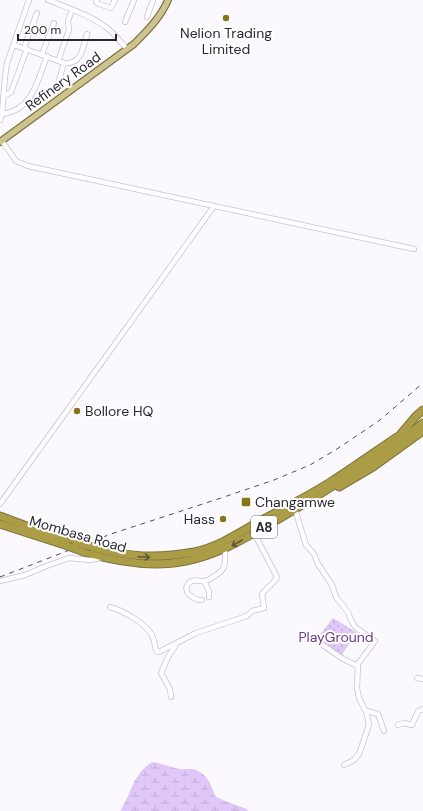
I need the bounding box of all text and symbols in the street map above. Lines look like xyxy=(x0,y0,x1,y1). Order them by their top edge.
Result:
marker: Nelion Trading Limited xyxy=(221,13,231,23)
scale bar xyxy=(18,16,116,42)
text: 200 m xyxy=(24,22,61,38)
place label: Nelion Trading Limited xyxy=(180,24,272,58)
street label: Refinery Road xyxy=(22,48,104,114)
place label: Bollore HQ xyxy=(85,402,153,420)
marker: Bollore HQ xyxy=(72,406,82,416)
place label: Changamwe xyxy=(255,493,335,511)
marker: Changamwe xyxy=(240,496,252,508)
place label: Hass xyxy=(184,510,215,528)
street label: Mombasa Road xyxy=(28,512,128,556)
marker: Hass xyxy=(218,514,228,524)
road number: A8 xyxy=(251,516,277,538)
one-way arrow xyxy=(231,539,243,547)
one-way arrow xyxy=(137,553,150,560)
park label: PlayGround xyxy=(298,628,374,646)

